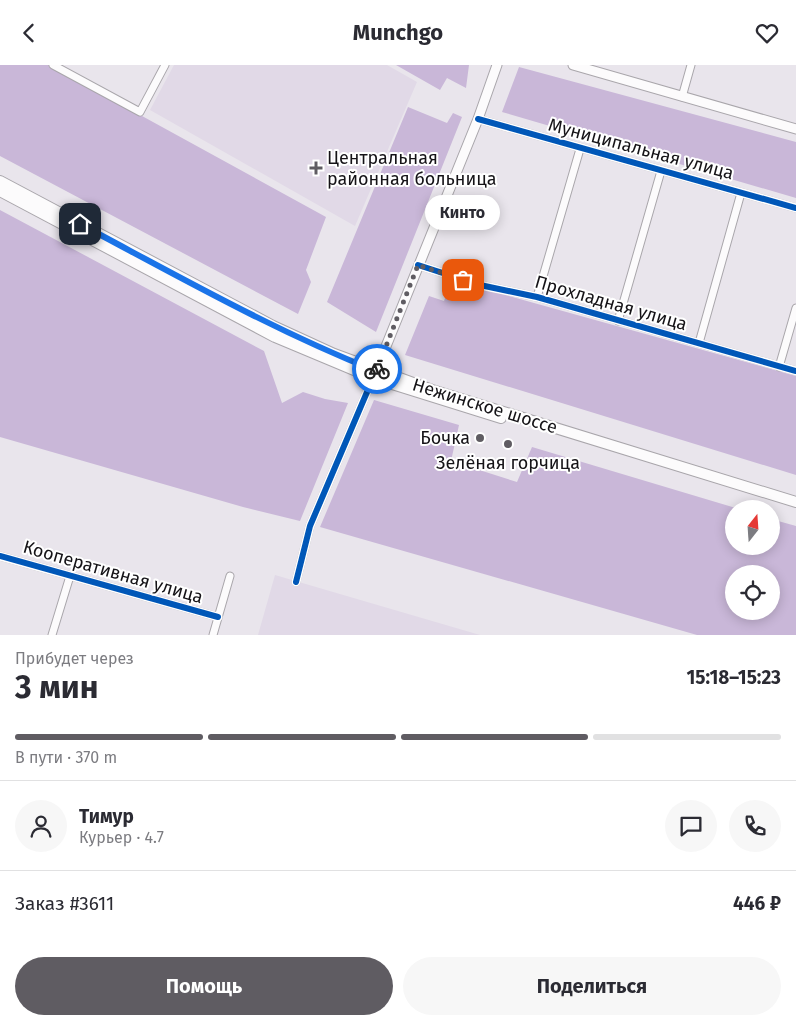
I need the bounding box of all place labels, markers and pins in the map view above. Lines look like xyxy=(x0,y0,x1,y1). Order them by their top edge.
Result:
place label: Центральная районная больница xyxy=(327,147,497,190)
marker: Центральная районная больница xyxy=(309,161,323,175)
callout: Кинто xyxy=(426,195,500,230)
pin xyxy=(59,203,101,245)
pin xyxy=(442,259,484,301)
place label: Бочка xyxy=(420,427,470,449)
marker: Бочка xyxy=(474,432,486,444)
marker: Зелёная горчица xyxy=(502,438,514,450)
place label: Зелёная горчица xyxy=(436,452,580,474)

